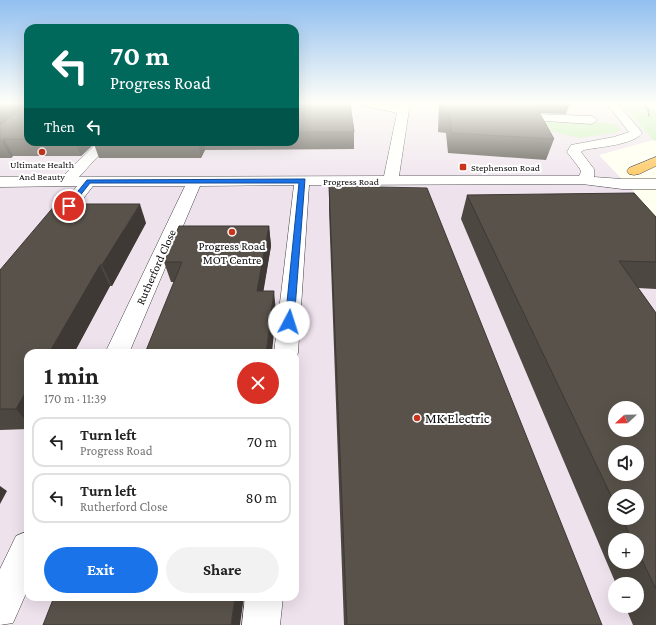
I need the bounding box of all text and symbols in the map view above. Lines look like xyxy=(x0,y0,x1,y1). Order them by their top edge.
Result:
icon: left xyxy=(44,40,96,92)
text: 70 m xyxy=(110,40,169,71)
text: Progress Road xyxy=(110,73,211,93)
icon: left xyxy=(83,116,105,138)
text: Then xyxy=(44,119,75,135)
marker: Ultimate Health And Beauty xyxy=(37,147,47,157)
place label: Ultimate Health And Beauty xyxy=(10,159,75,182)
marker: Stephenson Road xyxy=(458,162,468,172)
place label: Stephenson Road xyxy=(471,162,541,173)
street label: Progress Road xyxy=(323,176,380,187)
pin xyxy=(52,189,86,223)
icon: arrive xyxy=(58,195,80,217)
street label: Rutherford Close xyxy=(133,227,179,307)
marker: Progress Road MOT Centre xyxy=(227,227,237,237)
place label: Progress Road MOT Centre xyxy=(198,239,266,267)
position arrow xyxy=(268,301,310,343)
text: 1 min xyxy=(44,362,99,389)
button: close xyxy=(237,362,279,404)
text: 170 m · 11:39 xyxy=(44,391,107,406)
north arrow xyxy=(608,401,644,437)
map controls xyxy=(608,401,644,613)
place label: MK Electric xyxy=(425,410,490,426)
marker: MK Electric xyxy=(412,413,422,423)
text: Turn left xyxy=(80,427,136,443)
icon: left xyxy=(46,431,68,453)
text: 70 m xyxy=(247,434,277,450)
text: Progress Road xyxy=(80,443,153,458)
button: sound xyxy=(608,445,644,481)
text: Turn left xyxy=(80,483,136,499)
icon: left xyxy=(46,487,68,509)
button: layers xyxy=(608,489,644,525)
text: 80 m xyxy=(246,490,277,506)
text: Rutherford Close xyxy=(80,499,168,514)
button: + xyxy=(608,533,644,569)
button: Exit xyxy=(44,547,158,593)
button: Share xyxy=(166,547,279,593)
button: − xyxy=(608,577,644,613)

